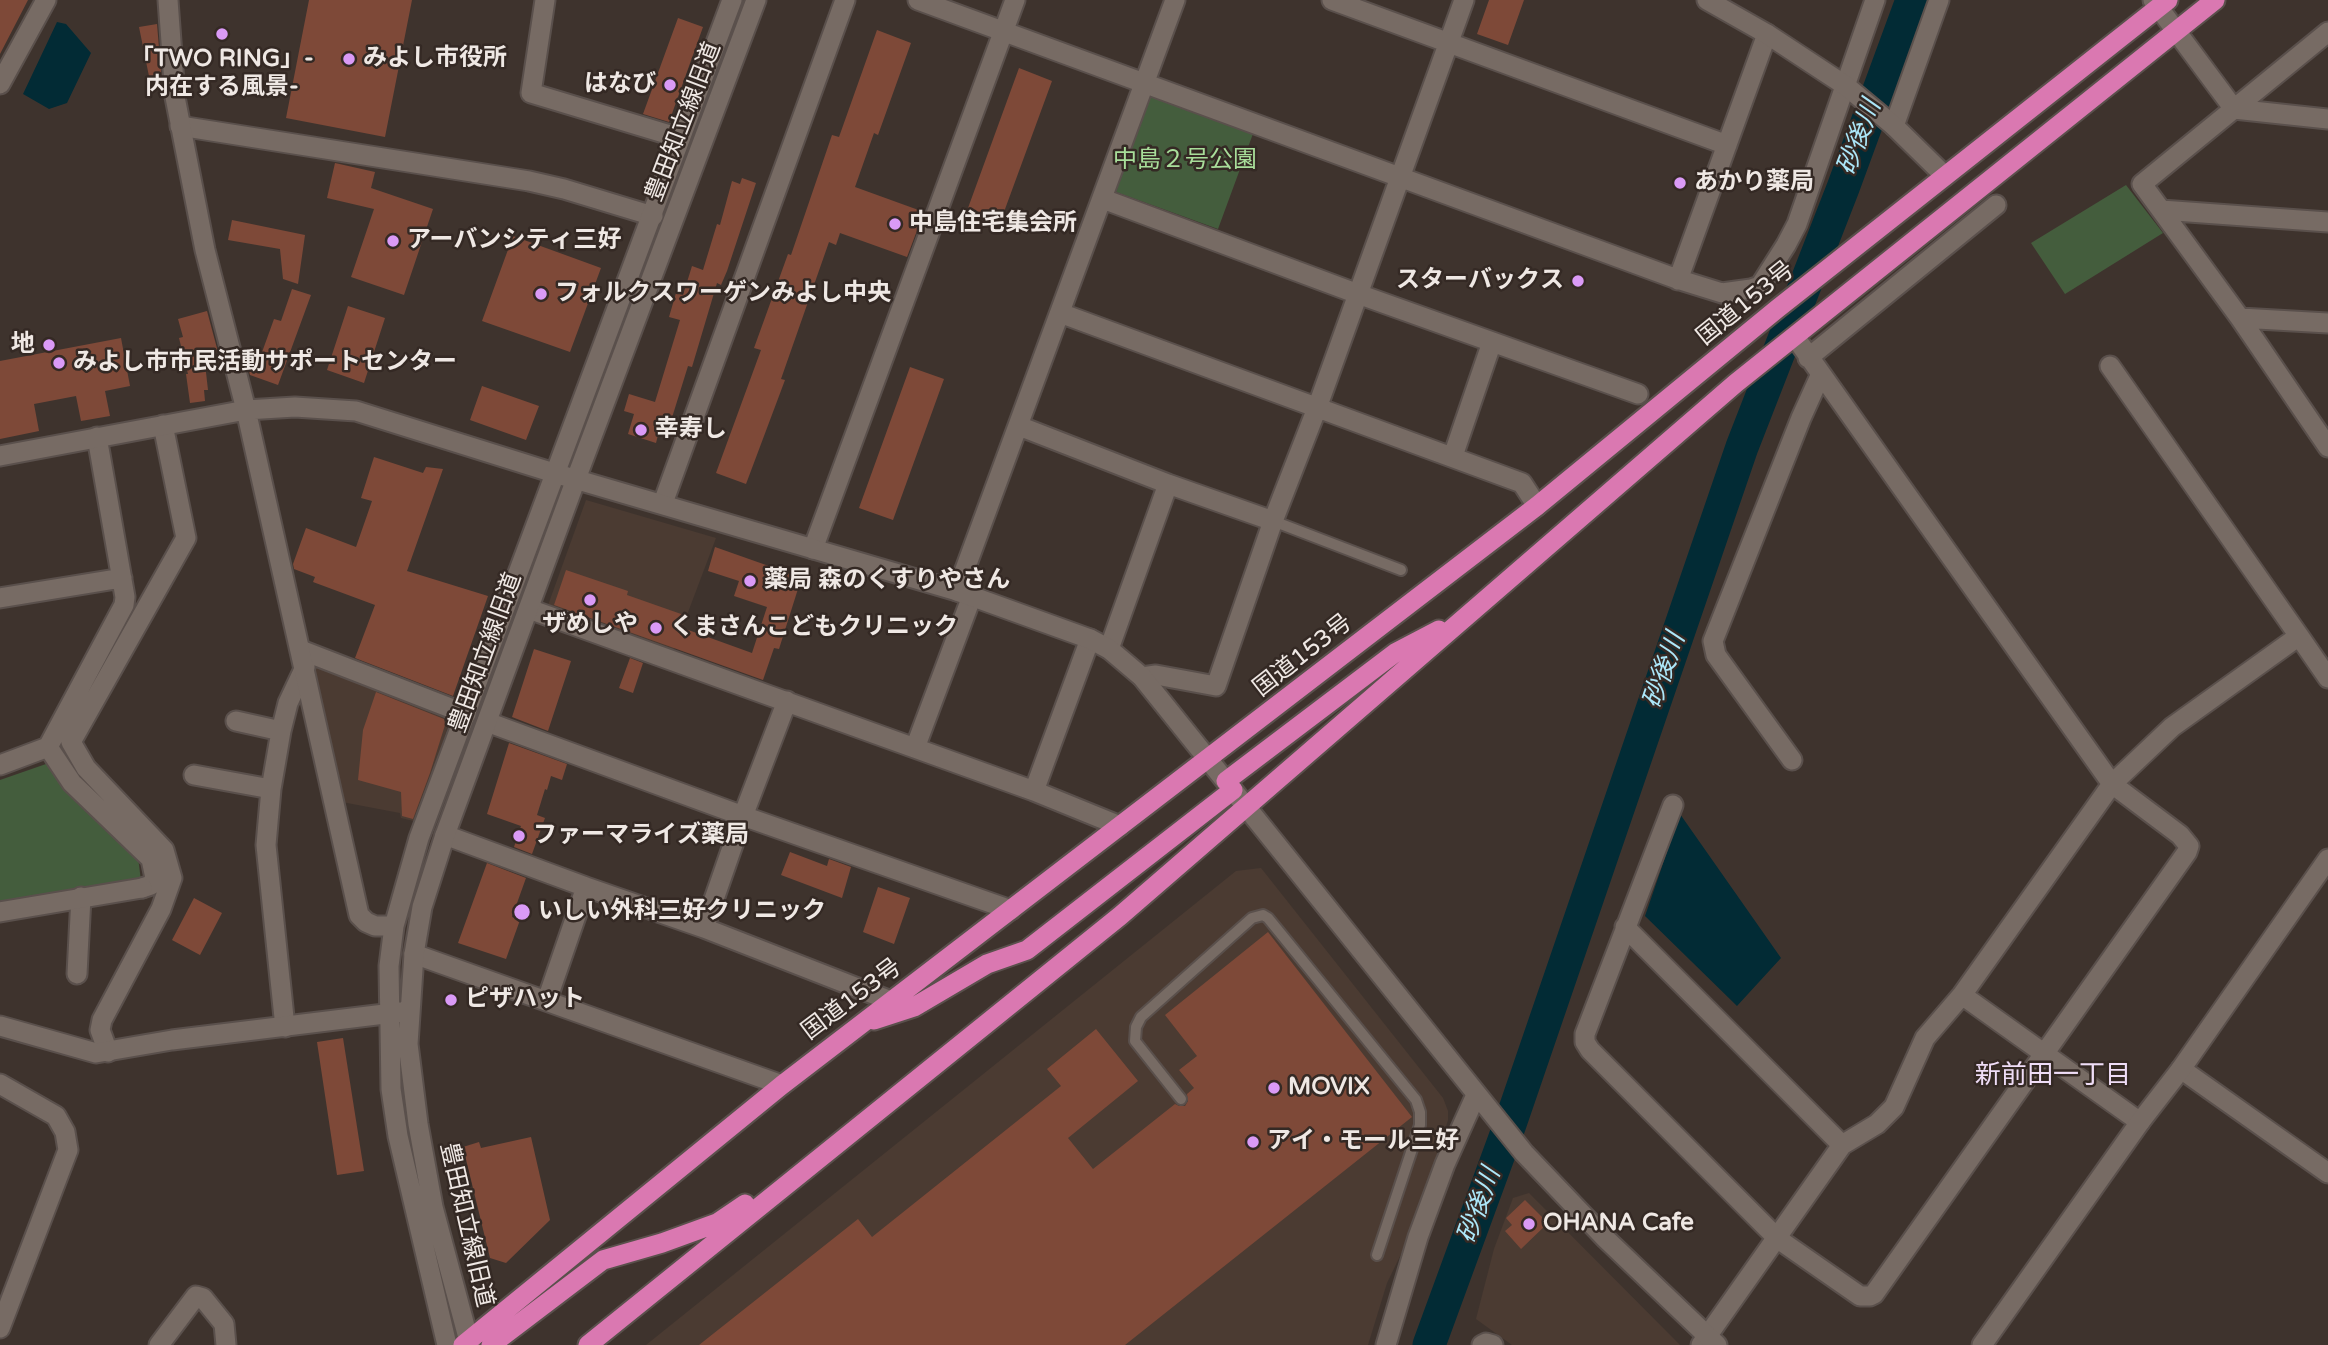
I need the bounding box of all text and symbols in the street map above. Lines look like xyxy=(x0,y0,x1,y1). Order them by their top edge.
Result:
marker: 「TWO RING」- 内在する風景- xyxy=(214,26,230,42)
street label: 豊田知立線旧道 xyxy=(640,38,728,206)
place label: みよし市役所 xyxy=(363,45,507,73)
place label: 「TWO RING」- 内在する風景- xyxy=(130,46,314,102)
marker: みよし市役所 xyxy=(341,51,357,67)
place label: はなび xyxy=(584,71,656,99)
marker: はなび xyxy=(662,77,678,93)
water label: 砂後川 xyxy=(1831,96,1889,180)
park label: 中島２号公園 xyxy=(1113,147,1257,175)
place label: あかり薬局 xyxy=(1694,169,1814,197)
marker: あかり薬局 xyxy=(1672,175,1688,191)
place label: 中島住宅集会所 xyxy=(909,210,1077,238)
marker: 中島住宅集会所 xyxy=(887,216,903,232)
place label: アーバンシティ三好 xyxy=(407,227,622,255)
marker: アーバンシティ三好 xyxy=(385,233,401,249)
street label: 国道153号 xyxy=(1691,256,1801,352)
place label: スターバックス xyxy=(1396,267,1564,295)
marker: スターバックス xyxy=(1570,273,1586,289)
place label: フォルクスワーゲンみよし中央 xyxy=(555,280,891,308)
marker: フォルクスワーゲンみよし中央 xyxy=(533,286,549,302)
place label: 地 xyxy=(11,331,35,359)
marker: 地 xyxy=(41,337,57,353)
place label: みよし市市民活動サポートセンター xyxy=(73,349,457,377)
marker: みよし市市民活動サポートセンター xyxy=(51,355,67,371)
place label: 幸寿し xyxy=(655,416,727,444)
marker: 幸寿し xyxy=(633,422,649,438)
place label: 薬局 森のくすりやさん xyxy=(764,567,1010,595)
street label: 豊田知立線旧道 xyxy=(444,569,528,737)
marker: 薬局 森のくすりやさん xyxy=(742,573,758,589)
marker: ザめしや xyxy=(582,592,598,608)
street label: 国道153号 xyxy=(1248,609,1358,703)
place label: ザめしや xyxy=(542,611,638,639)
place label: くまさんこどもクリニック xyxy=(670,614,958,642)
marker: くまさんこどもクリニック xyxy=(648,620,664,636)
water label: 砂後川 xyxy=(1638,629,1692,713)
place label: ファーマライズ薬局 xyxy=(533,822,749,850)
marker: ファーマライズ薬局 xyxy=(511,828,527,844)
place label: いしい外科三好クリニック xyxy=(538,898,826,926)
marker: いしい外科三好クリニック xyxy=(512,902,532,922)
street label: 国道153号 xyxy=(797,953,907,1047)
place label: ピザハット xyxy=(465,986,585,1014)
marker: ピザハット xyxy=(443,992,459,1008)
district label: 新前田一丁目 xyxy=(1975,1060,2131,1092)
place label: MOVIX xyxy=(1288,1074,1370,1102)
marker: MOVIX xyxy=(1266,1080,1282,1096)
place label: アイ・モール三好 xyxy=(1267,1128,1459,1156)
marker: アイ・モール三好 xyxy=(1245,1134,1261,1150)
street label: 豊田知立線旧道 xyxy=(433,1140,499,1310)
water label: 砂後川 xyxy=(1452,1164,1508,1248)
place label: OHANA Cafe xyxy=(1543,1210,1694,1238)
marker: OHANA Cafe xyxy=(1521,1216,1537,1232)

